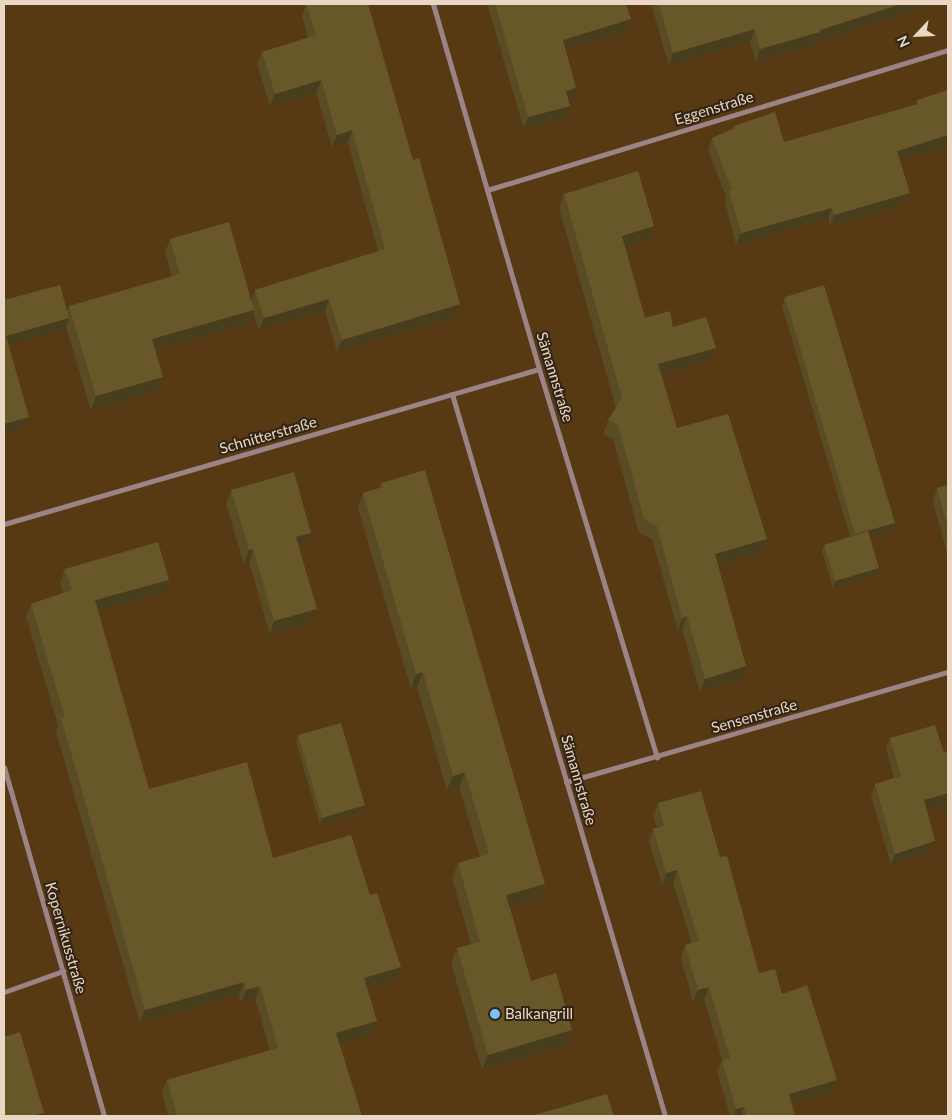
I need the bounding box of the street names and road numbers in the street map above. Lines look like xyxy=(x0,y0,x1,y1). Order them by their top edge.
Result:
street label: Eggenstraße xyxy=(672,87,756,129)
street label: Sämannstraße xyxy=(533,330,577,424)
street label: Schnitterstraße xyxy=(217,413,319,457)
street label: Sensenstraße xyxy=(709,695,799,737)
street label: Sämannstraße xyxy=(557,733,601,827)
street label: Kopernikusstraße xyxy=(41,880,91,996)

